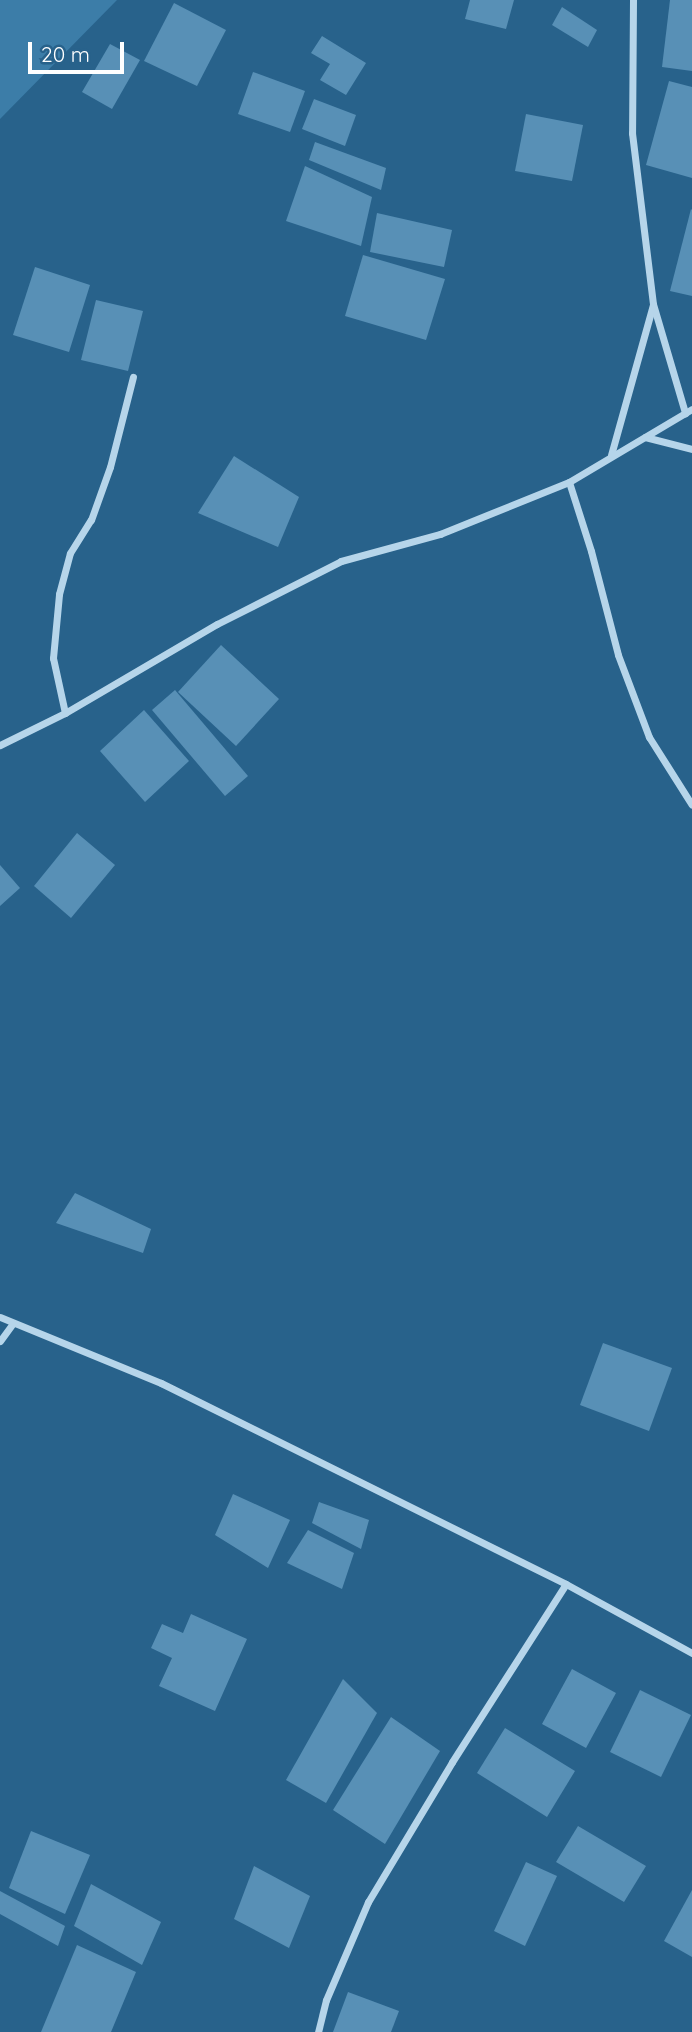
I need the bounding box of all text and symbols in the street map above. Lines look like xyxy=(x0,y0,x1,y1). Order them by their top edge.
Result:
scale bar xyxy=(32,28,128,72)
text: 20 m xyxy=(41,41,90,67)

